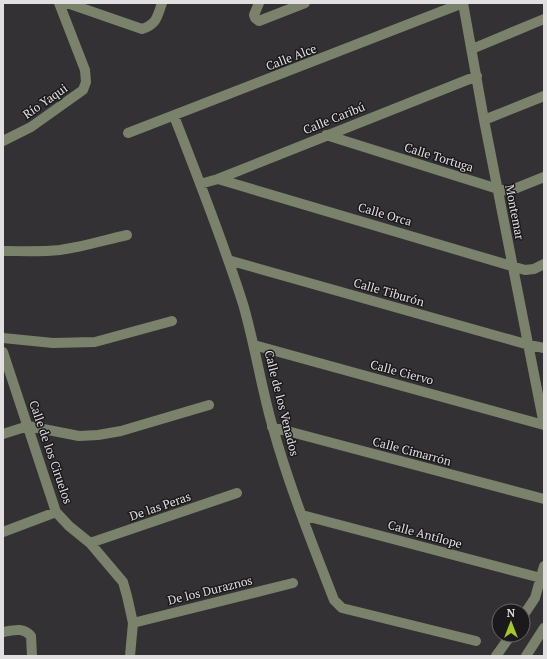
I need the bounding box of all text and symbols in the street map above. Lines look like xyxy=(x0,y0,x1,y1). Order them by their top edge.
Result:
street label: Calle Alce xyxy=(264,41,318,73)
street label: Río Yaqui xyxy=(20,80,70,122)
street label: Calle Caribú xyxy=(301,99,367,137)
street label: Calle Tortuga xyxy=(403,139,475,175)
street label: Montemar xyxy=(502,183,528,241)
street label: Calle Orca xyxy=(356,199,414,229)
street label: Calle Tiburón xyxy=(352,275,426,309)
street label: Calle de los Venados xyxy=(262,349,302,457)
street label: Calle Ciervo xyxy=(369,356,436,388)
street label: Calle de los Ciruelos xyxy=(26,398,76,506)
street label: Calle Cimarrón xyxy=(371,433,453,469)
street label: De las Peras xyxy=(127,489,193,523)
street label: Calle Antílope xyxy=(386,517,464,551)
street label: De los Duraznos xyxy=(166,572,254,608)
north arrow xyxy=(491,603,531,643)
text: N xyxy=(507,606,516,620)

